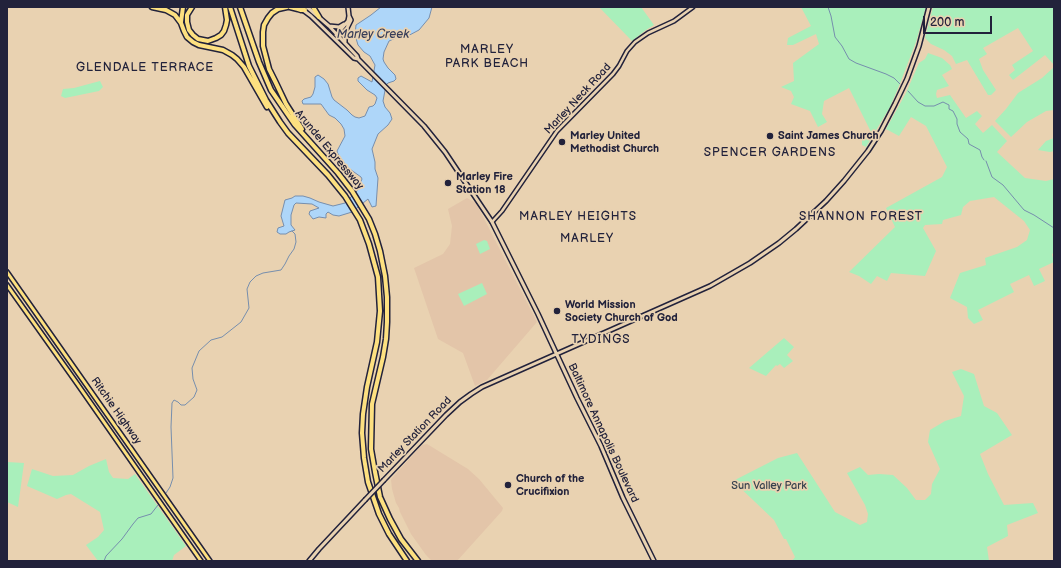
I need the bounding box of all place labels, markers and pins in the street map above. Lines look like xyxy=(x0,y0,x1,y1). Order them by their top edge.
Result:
place label: Marley United Methodist Church xyxy=(570,129,659,155)
place label: Saint James Church xyxy=(778,129,878,143)
marker: Saint James Church xyxy=(765,131,775,141)
marker: Marley United Methodist Church xyxy=(557,137,567,147)
place label: Marley Fire Station 18 xyxy=(456,170,513,196)
marker: Marley Fire Station 18 xyxy=(443,178,453,188)
place label: World Mission Society Church of God xyxy=(565,298,678,324)
marker: World Mission Society Church of God xyxy=(552,306,562,316)
place label: Church of the Crucifixion xyxy=(516,472,584,498)
marker: Church of the Crucifixion xyxy=(503,480,513,490)

